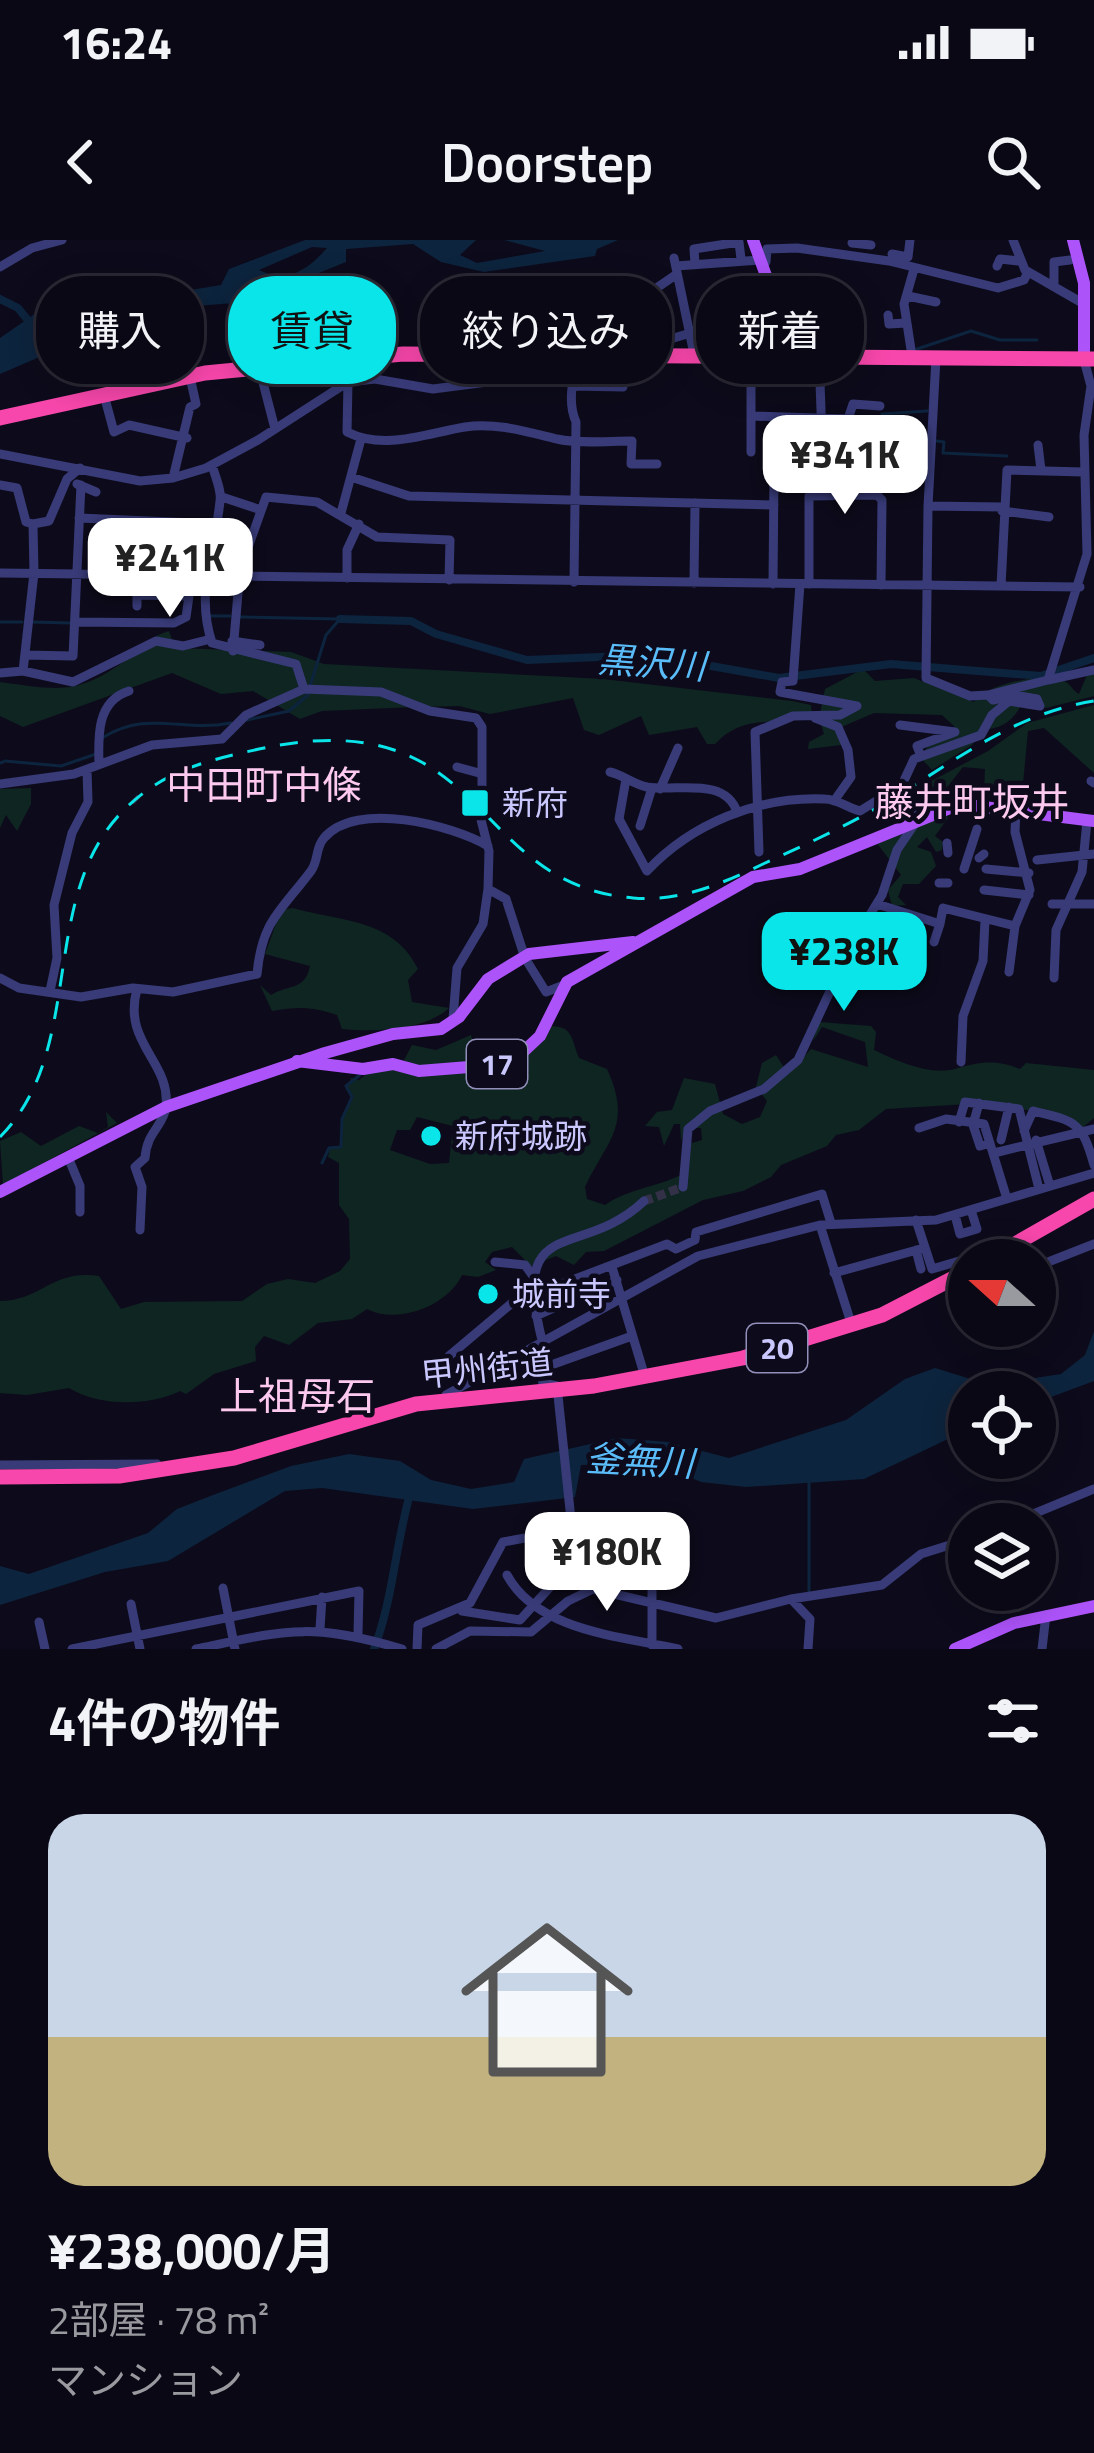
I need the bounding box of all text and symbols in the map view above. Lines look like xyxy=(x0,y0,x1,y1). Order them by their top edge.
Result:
text: 16:24 xyxy=(60,8,172,76)
text: Doorstep xyxy=(441,121,653,203)
icon: back xyxy=(48,129,114,195)
icon: search xyxy=(980,129,1046,195)
chip: 購入 xyxy=(36,276,204,384)
chip: 賃貸 xyxy=(228,276,396,384)
chip: 絞り込み xyxy=(420,276,672,384)
chip: 新着 xyxy=(696,276,864,384)
pin: ¥341K xyxy=(761,415,929,517)
text: ¥341K xyxy=(790,424,900,483)
pin: ¥241K xyxy=(86,518,254,620)
text: ¥241K xyxy=(115,527,225,586)
water label: 黒沢川 xyxy=(596,631,712,693)
district label: 中田町中條 xyxy=(166,755,362,814)
district label: 藤井町坂井 xyxy=(874,772,1070,831)
place label: 新府 xyxy=(502,778,568,828)
marker: 新府 xyxy=(459,787,491,819)
pin: ¥238K xyxy=(760,912,928,1014)
text: ¥238K xyxy=(789,921,899,980)
road number: 17 xyxy=(467,1040,527,1088)
place label: 新府城跡 xyxy=(455,1111,587,1161)
marker: 新府城跡 xyxy=(418,1123,444,1149)
north arrow xyxy=(948,1239,1056,1347)
map controls xyxy=(948,1239,1056,1611)
place label: 城前寺 xyxy=(512,1269,611,1319)
marker: 城前寺 xyxy=(475,1281,501,1307)
road number: 20 xyxy=(747,1324,807,1372)
street label: 甲州街道 xyxy=(419,1336,555,1400)
district label: 上祖母石 xyxy=(219,1366,375,1425)
button: locate xyxy=(948,1371,1056,1479)
water label: 釜無川 xyxy=(585,1430,699,1490)
button: layers xyxy=(948,1503,1056,1611)
pin: ¥180K xyxy=(523,1512,691,1614)
text: ¥180K xyxy=(552,1521,662,1580)
text: 4件の物件 xyxy=(48,1683,281,1761)
icon: filters xyxy=(980,1688,1046,1754)
icon: home xyxy=(439,1892,655,2108)
text: ¥238,000/月 xyxy=(48,2211,336,2289)
text: 2部屋 · 78 m² xyxy=(48,2290,269,2349)
text: マンション xyxy=(48,2350,243,2409)

